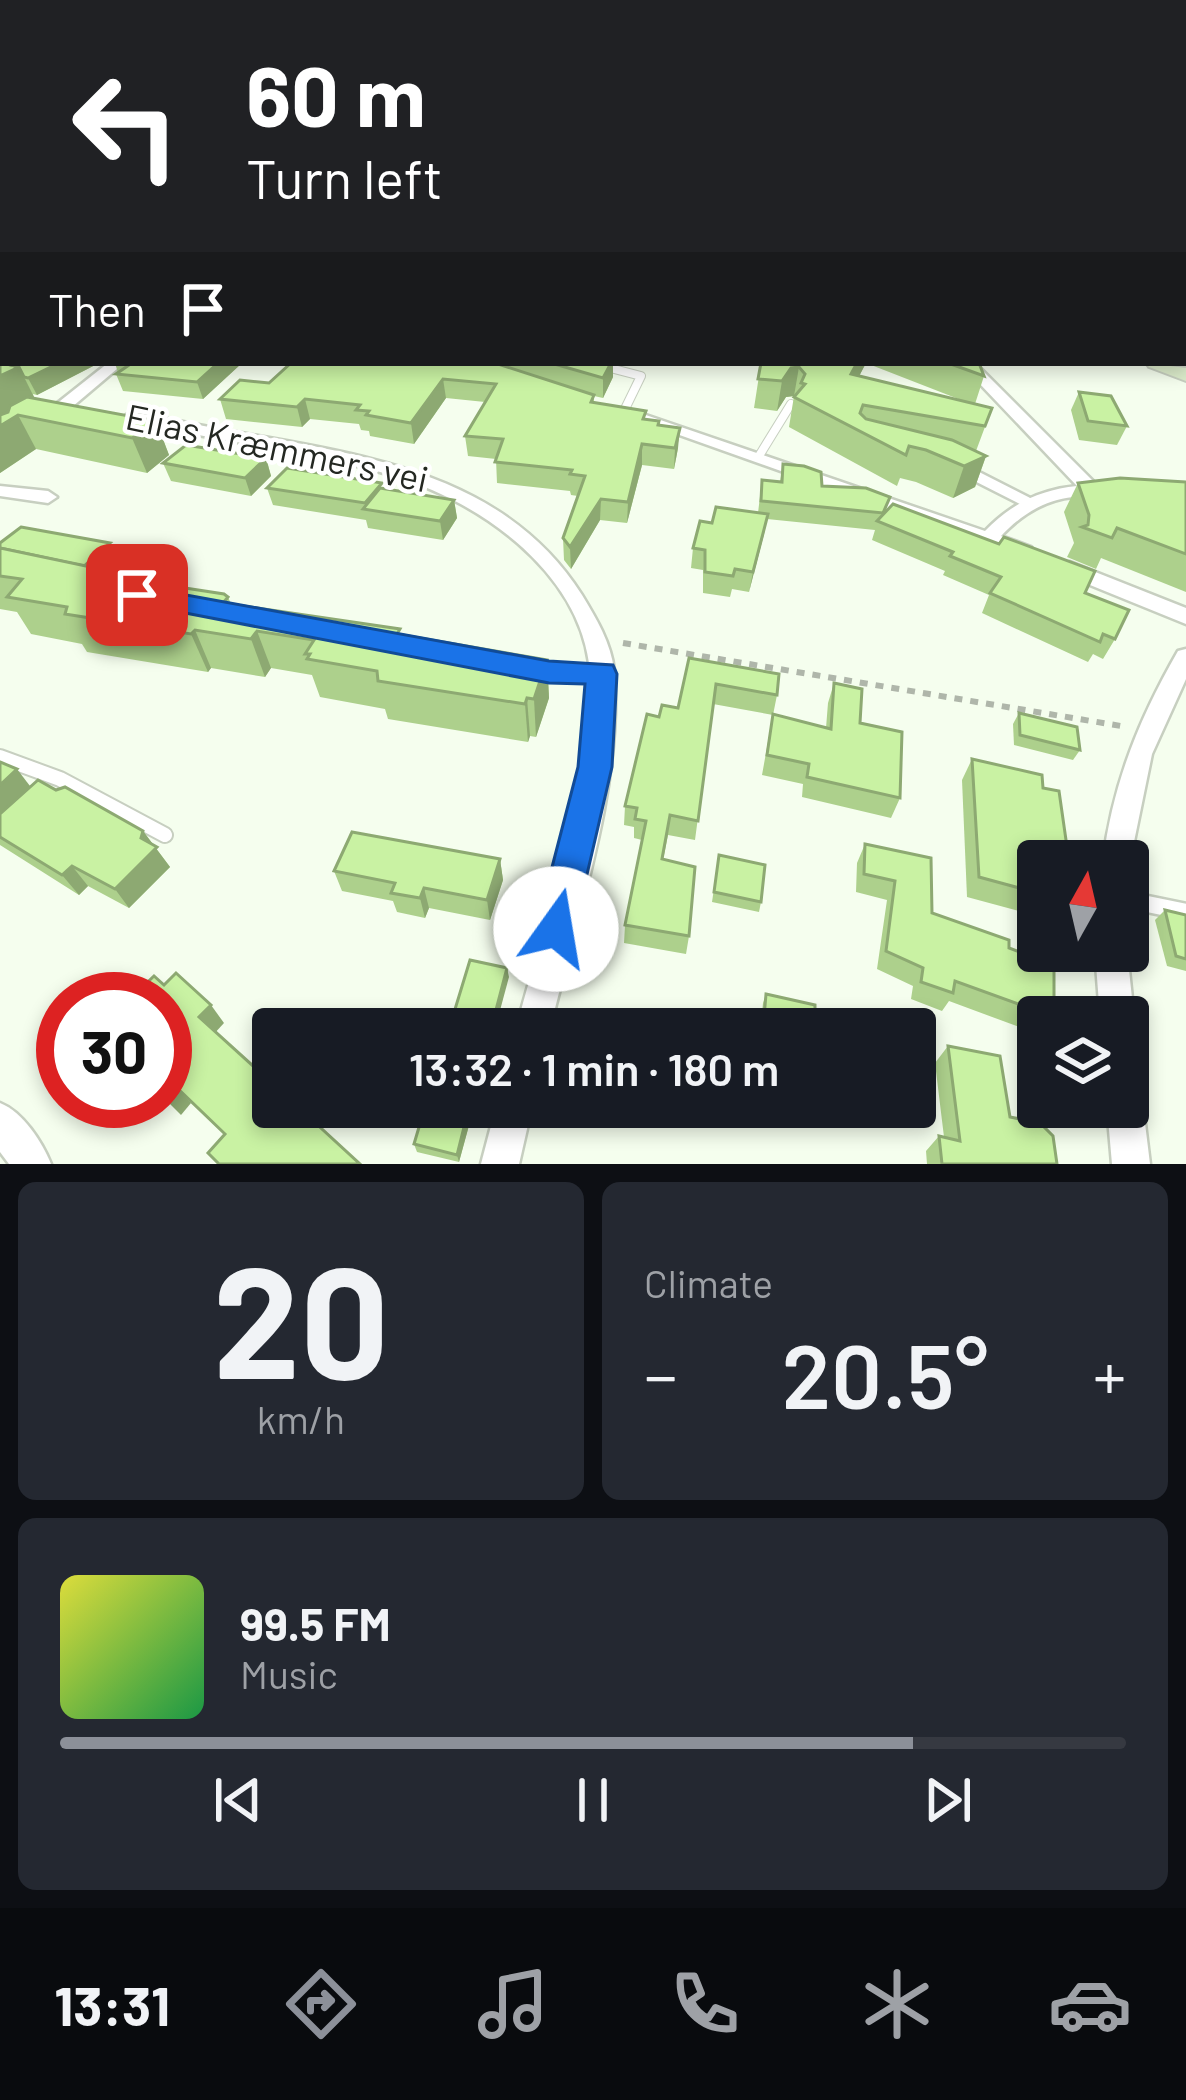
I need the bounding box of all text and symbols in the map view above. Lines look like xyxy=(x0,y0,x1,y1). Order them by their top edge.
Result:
text: 60 m xyxy=(246,43,426,144)
icon: left xyxy=(48,48,204,204)
text: Turn left xyxy=(246,145,443,210)
icon: arrive xyxy=(170,276,236,342)
text: Then xyxy=(48,282,146,336)
street label: Elias Kræmmers vei xyxy=(122,393,432,500)
pin xyxy=(86,544,188,646)
icon: arrive xyxy=(104,562,170,628)
north arrow xyxy=(1017,840,1149,972)
map controls xyxy=(1017,840,1149,1128)
position arrow xyxy=(493,866,619,992)
speed limit sign: 30 xyxy=(36,972,192,1128)
button: layers xyxy=(1017,996,1149,1128)
text: 13:32 · 1 min · 180 m xyxy=(409,1041,779,1095)
text: 20 xyxy=(213,1223,389,1410)
text: Climate xyxy=(644,1259,773,1306)
text: 20.5° xyxy=(782,1319,989,1427)
text: − xyxy=(644,1334,677,1413)
text: + xyxy=(1093,1334,1126,1413)
text: km/h xyxy=(257,1395,345,1442)
text: 99.5 FM xyxy=(240,1596,391,1650)
text: Music xyxy=(240,1650,338,1697)
icon: previous xyxy=(205,1767,271,1833)
icon: pause xyxy=(560,1767,626,1833)
icon: next xyxy=(915,1767,981,1833)
icon: directions xyxy=(279,1962,363,2046)
icon: music xyxy=(471,1962,555,2046)
icon: phone xyxy=(663,1962,747,2046)
icon: climate xyxy=(855,1962,939,2046)
icon: car xyxy=(1048,1962,1132,2046)
text: 13:31 xyxy=(54,1972,170,2037)

